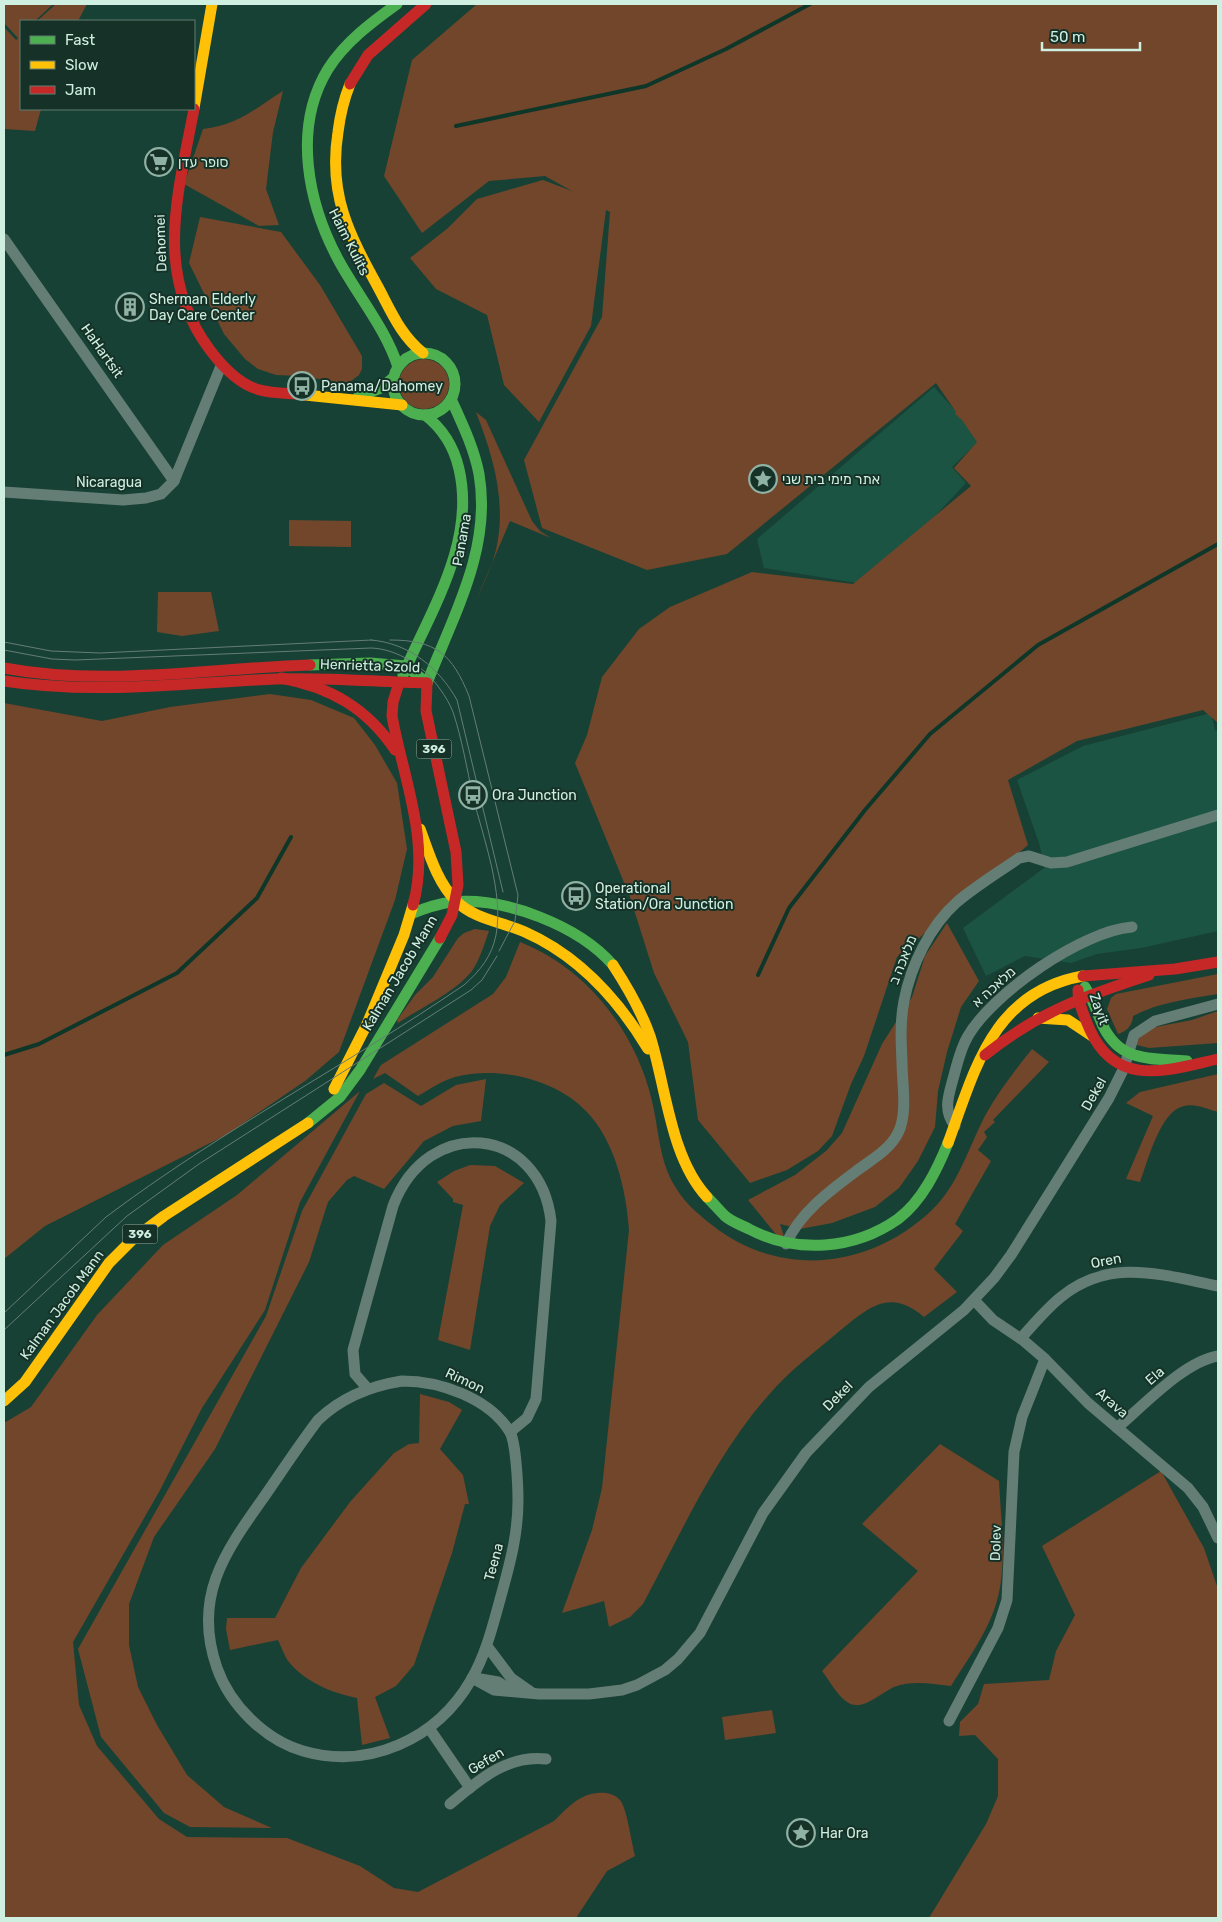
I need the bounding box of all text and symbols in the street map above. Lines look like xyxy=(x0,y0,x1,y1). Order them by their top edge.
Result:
legend xyxy=(20,20,195,110)
scale bar xyxy=(1042,20,1140,52)
text: 50 m xyxy=(1050,28,1085,46)
text: Fast xyxy=(65,31,95,49)
text: Slow xyxy=(65,56,98,74)
text: Jam xyxy=(65,81,96,99)
supermarket icon: סופר עדן xyxy=(144,147,174,177)
place label: סופר עדן xyxy=(178,154,228,171)
street label: Haim Kulits xyxy=(325,206,373,278)
street label: Dehomei xyxy=(151,214,171,272)
place label: Sherman Elderly Day Care Center xyxy=(149,291,256,324)
building icon: Sherman Elderly Day Care Center xyxy=(115,292,145,322)
street label: HaHartsit xyxy=(77,321,127,382)
bus stop icon: Panama/Dahomey xyxy=(287,371,317,401)
place label: Panama/Dahomey xyxy=(321,378,443,395)
place icon: אתר מימי בית שני xyxy=(748,464,778,494)
place label: אתר מימי בית שני xyxy=(782,471,880,488)
street label: Nicaragua xyxy=(76,474,142,491)
street label: Panama xyxy=(449,512,475,568)
street label: Henrietta Szold xyxy=(320,656,420,676)
road number: 396 xyxy=(416,740,452,759)
bus stop icon: Ora Junction xyxy=(458,780,488,810)
place label: Ora Junction xyxy=(492,787,577,804)
place label: Operational Station/Ora Junction xyxy=(595,880,733,913)
bus stop icon: Operational Station/Ora Junction xyxy=(561,881,591,911)
street label: Kalman Jacob Mann xyxy=(359,912,441,1034)
street label: מלאכה ב xyxy=(885,933,921,987)
street label: מלאכה א xyxy=(969,963,1019,1011)
street label: Zayit xyxy=(1085,991,1113,1028)
street label: Dekel xyxy=(1078,1074,1110,1114)
road number: 396 xyxy=(122,1224,158,1244)
street label: Kalman Jacob Mann xyxy=(16,1247,108,1363)
street label: Oren xyxy=(1089,1250,1123,1272)
street label: Ela xyxy=(1142,1363,1168,1389)
street label: Rimon xyxy=(443,1365,487,1397)
street label: Dekel xyxy=(819,1377,857,1415)
street label: Arava xyxy=(1092,1384,1132,1422)
street label: Dolev xyxy=(987,1524,1005,1562)
street label: Teena xyxy=(481,1541,507,1583)
street label: Gefen xyxy=(465,1744,507,1778)
place icon: Har Ora xyxy=(786,1818,816,1848)
place label: Har Ora xyxy=(820,1825,869,1842)

